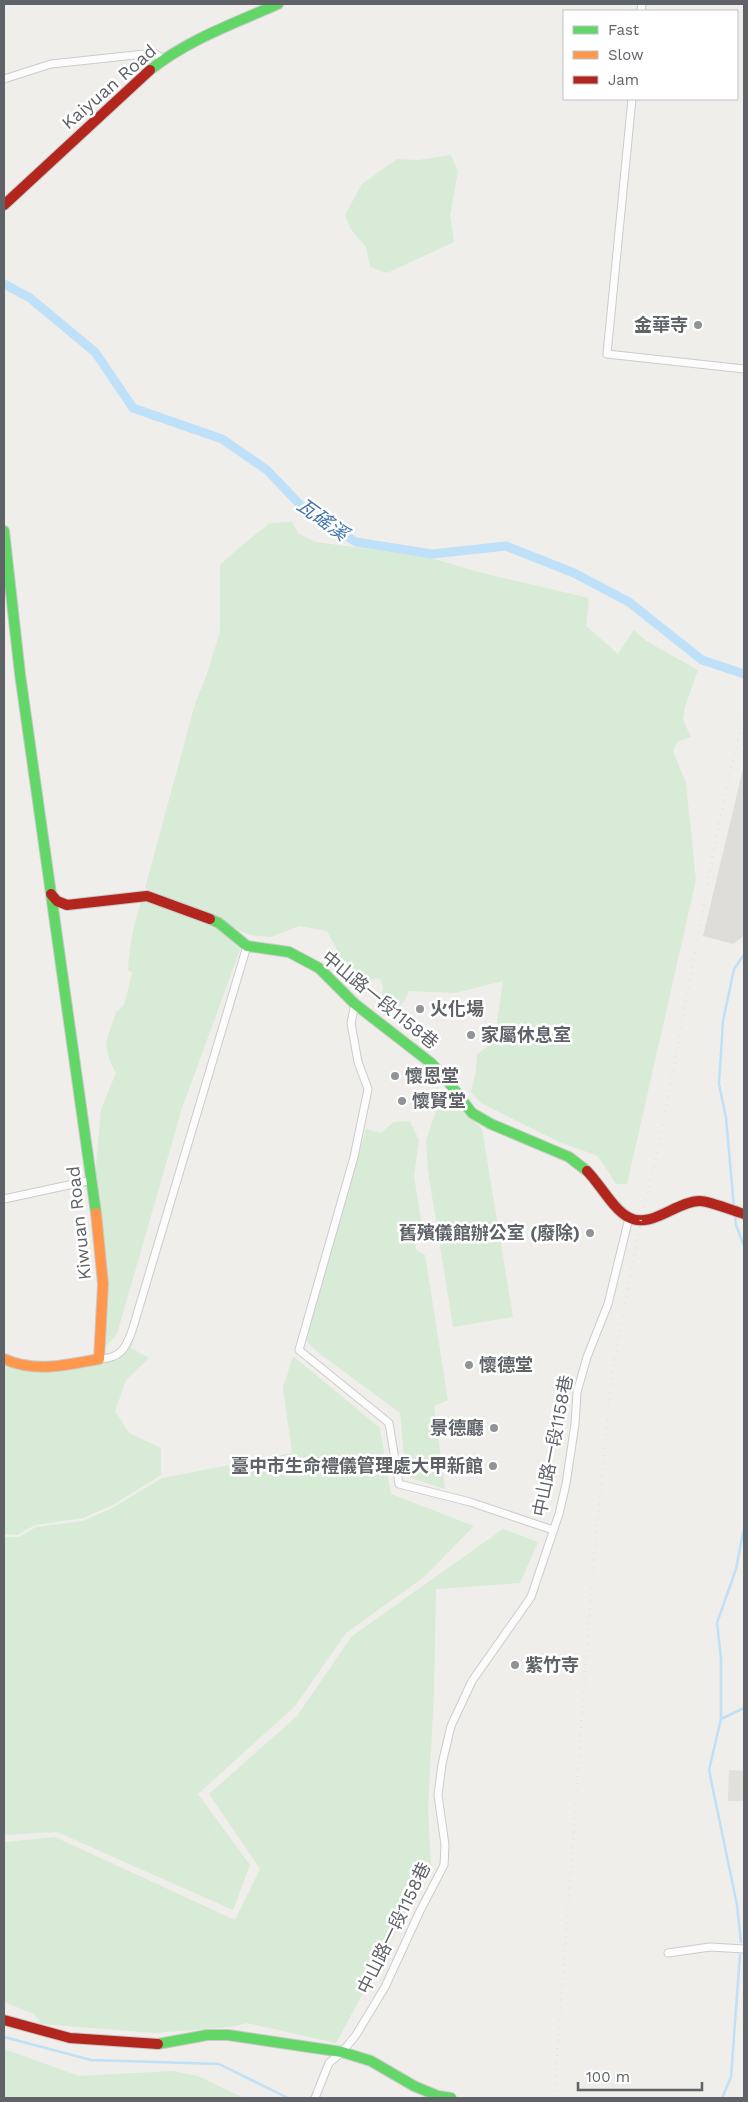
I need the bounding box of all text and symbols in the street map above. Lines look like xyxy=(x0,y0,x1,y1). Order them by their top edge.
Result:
legend xyxy=(563,10,738,100)
text: Fast xyxy=(608,21,640,39)
street label: Kaiyuan Road xyxy=(57,40,160,133)
text: Slow xyxy=(608,46,644,64)
text: Jam xyxy=(608,71,639,89)
place label: 金華寺 xyxy=(634,314,688,335)
marker: 金華寺 xyxy=(692,319,704,331)
water label: 瓦磘溪 xyxy=(293,493,355,547)
street label: 中山路一段1158巷 xyxy=(318,946,443,1053)
place label: 火化場 xyxy=(430,998,484,1019)
marker: 火化場 xyxy=(414,1003,426,1015)
place label: 家屬休息室 xyxy=(481,1024,571,1045)
marker: 家屬休息室 xyxy=(465,1029,477,1041)
place label: 懷恩堂 xyxy=(405,1065,459,1086)
marker: 懷恩堂 xyxy=(389,1070,401,1082)
place label: 懷賢堂 xyxy=(412,1090,466,1111)
marker: 懷賢堂 xyxy=(396,1095,408,1107)
street label: Kiwuan Road xyxy=(62,1165,95,1281)
place label: 舊殯儀館辦公室 (廢除) xyxy=(399,1222,580,1243)
marker: 舊殯儀館辦公室 (廢除) xyxy=(584,1227,596,1239)
place label: 懷德堂 xyxy=(479,1354,533,1375)
marker: 懷德堂 xyxy=(463,1359,475,1371)
street label: 中山路一段1158巷 xyxy=(529,1373,577,1518)
place label: 景德廳 xyxy=(430,1417,484,1438)
marker: 景德廳 xyxy=(488,1422,500,1434)
place label: 臺中市生命禮儀管理處大甲新館 xyxy=(231,1455,483,1476)
marker: 臺中市生命禮儀管理處大甲新館 xyxy=(487,1460,499,1472)
place label: 紫竹寺 xyxy=(525,1654,579,1675)
marker: 紫竹寺 xyxy=(509,1659,521,1671)
street label: 中山路一段1158巷 xyxy=(353,1859,434,1997)
scale bar xyxy=(578,2060,702,2092)
text: 100 m xyxy=(586,2068,630,2086)

